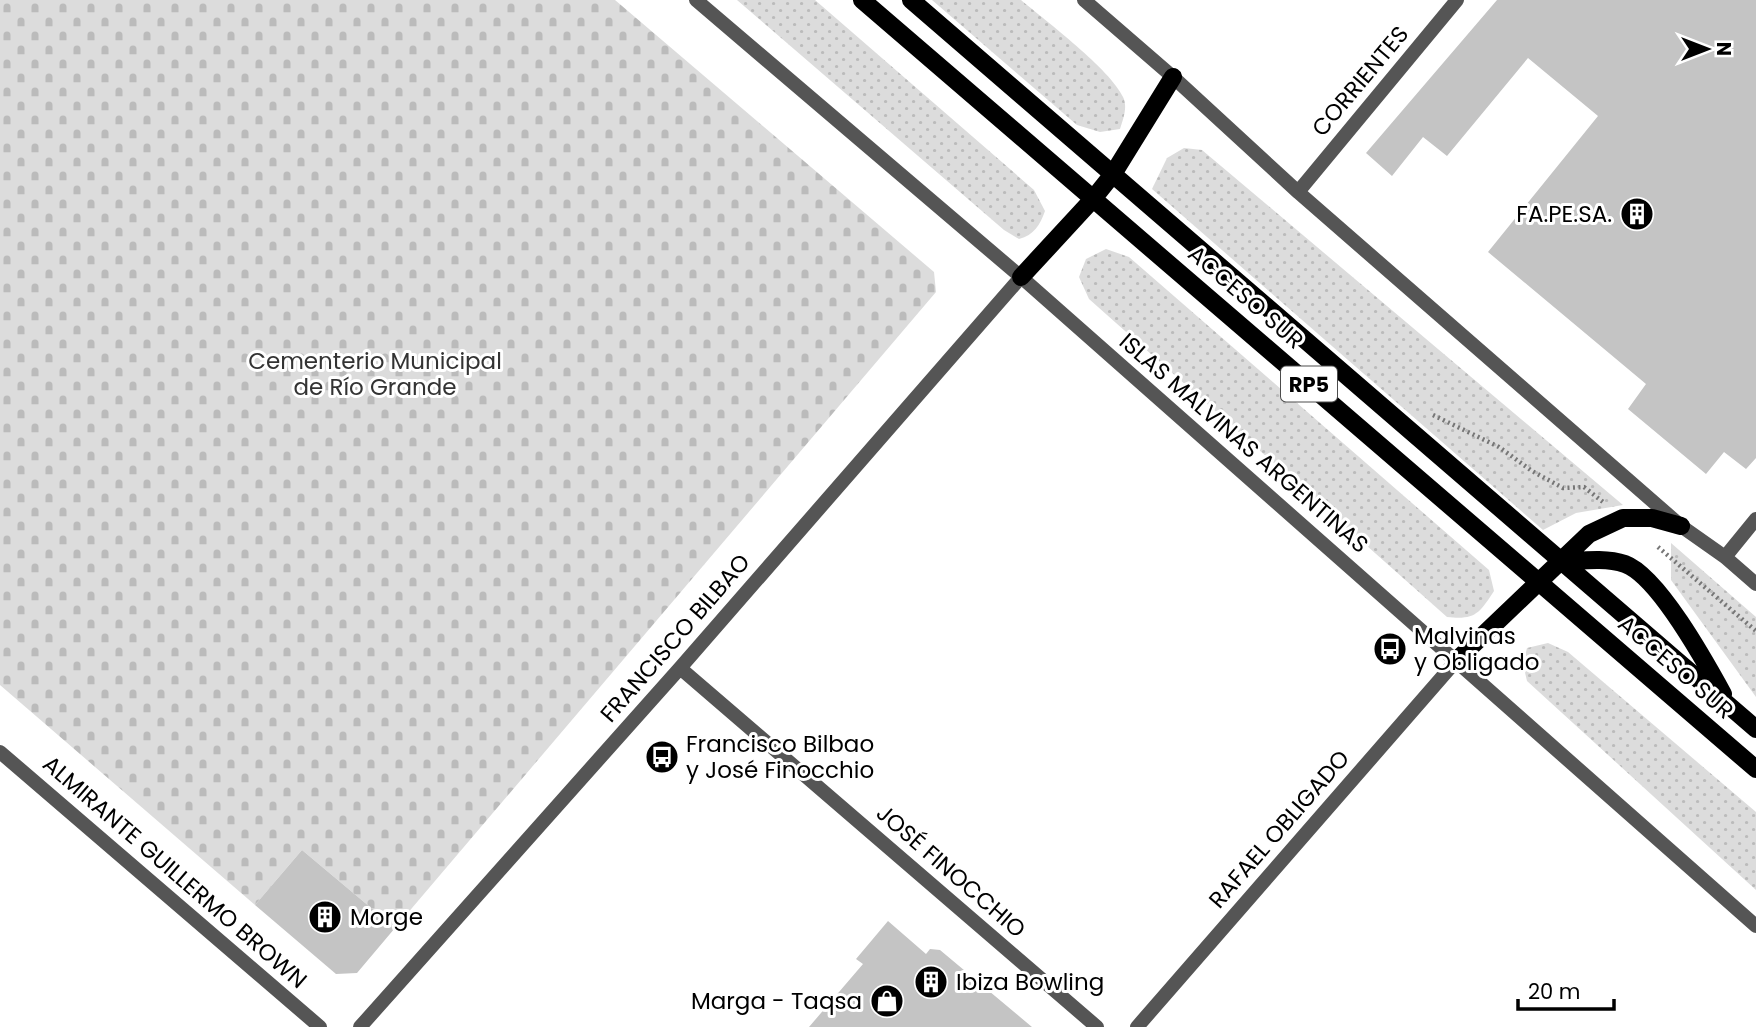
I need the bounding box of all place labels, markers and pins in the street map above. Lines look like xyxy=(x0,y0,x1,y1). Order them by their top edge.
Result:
building icon: FA.PE.SA. xyxy=(1618,195,1656,233)
place label: FA.PE.SA. xyxy=(1516,198,1612,230)
place label: Malvinas y Obligado xyxy=(1414,620,1539,678)
bus stop icon: Malvinas y Obligado xyxy=(1371,630,1409,668)
place label: Francisco Bilbao y José Finocchio xyxy=(686,728,874,786)
bus stop icon: Francisco Bilbao y José Finocchio xyxy=(643,738,681,776)
building icon: Morge xyxy=(306,898,344,936)
place label: Morge xyxy=(350,901,423,933)
building icon: Ibiza Bowling xyxy=(912,963,950,1001)
place label: Ibiza Bowling xyxy=(956,966,1104,998)
shop icon: Marga - Taqsa xyxy=(868,982,906,1020)
place label: Marga - Taqsa xyxy=(691,985,862,1017)

